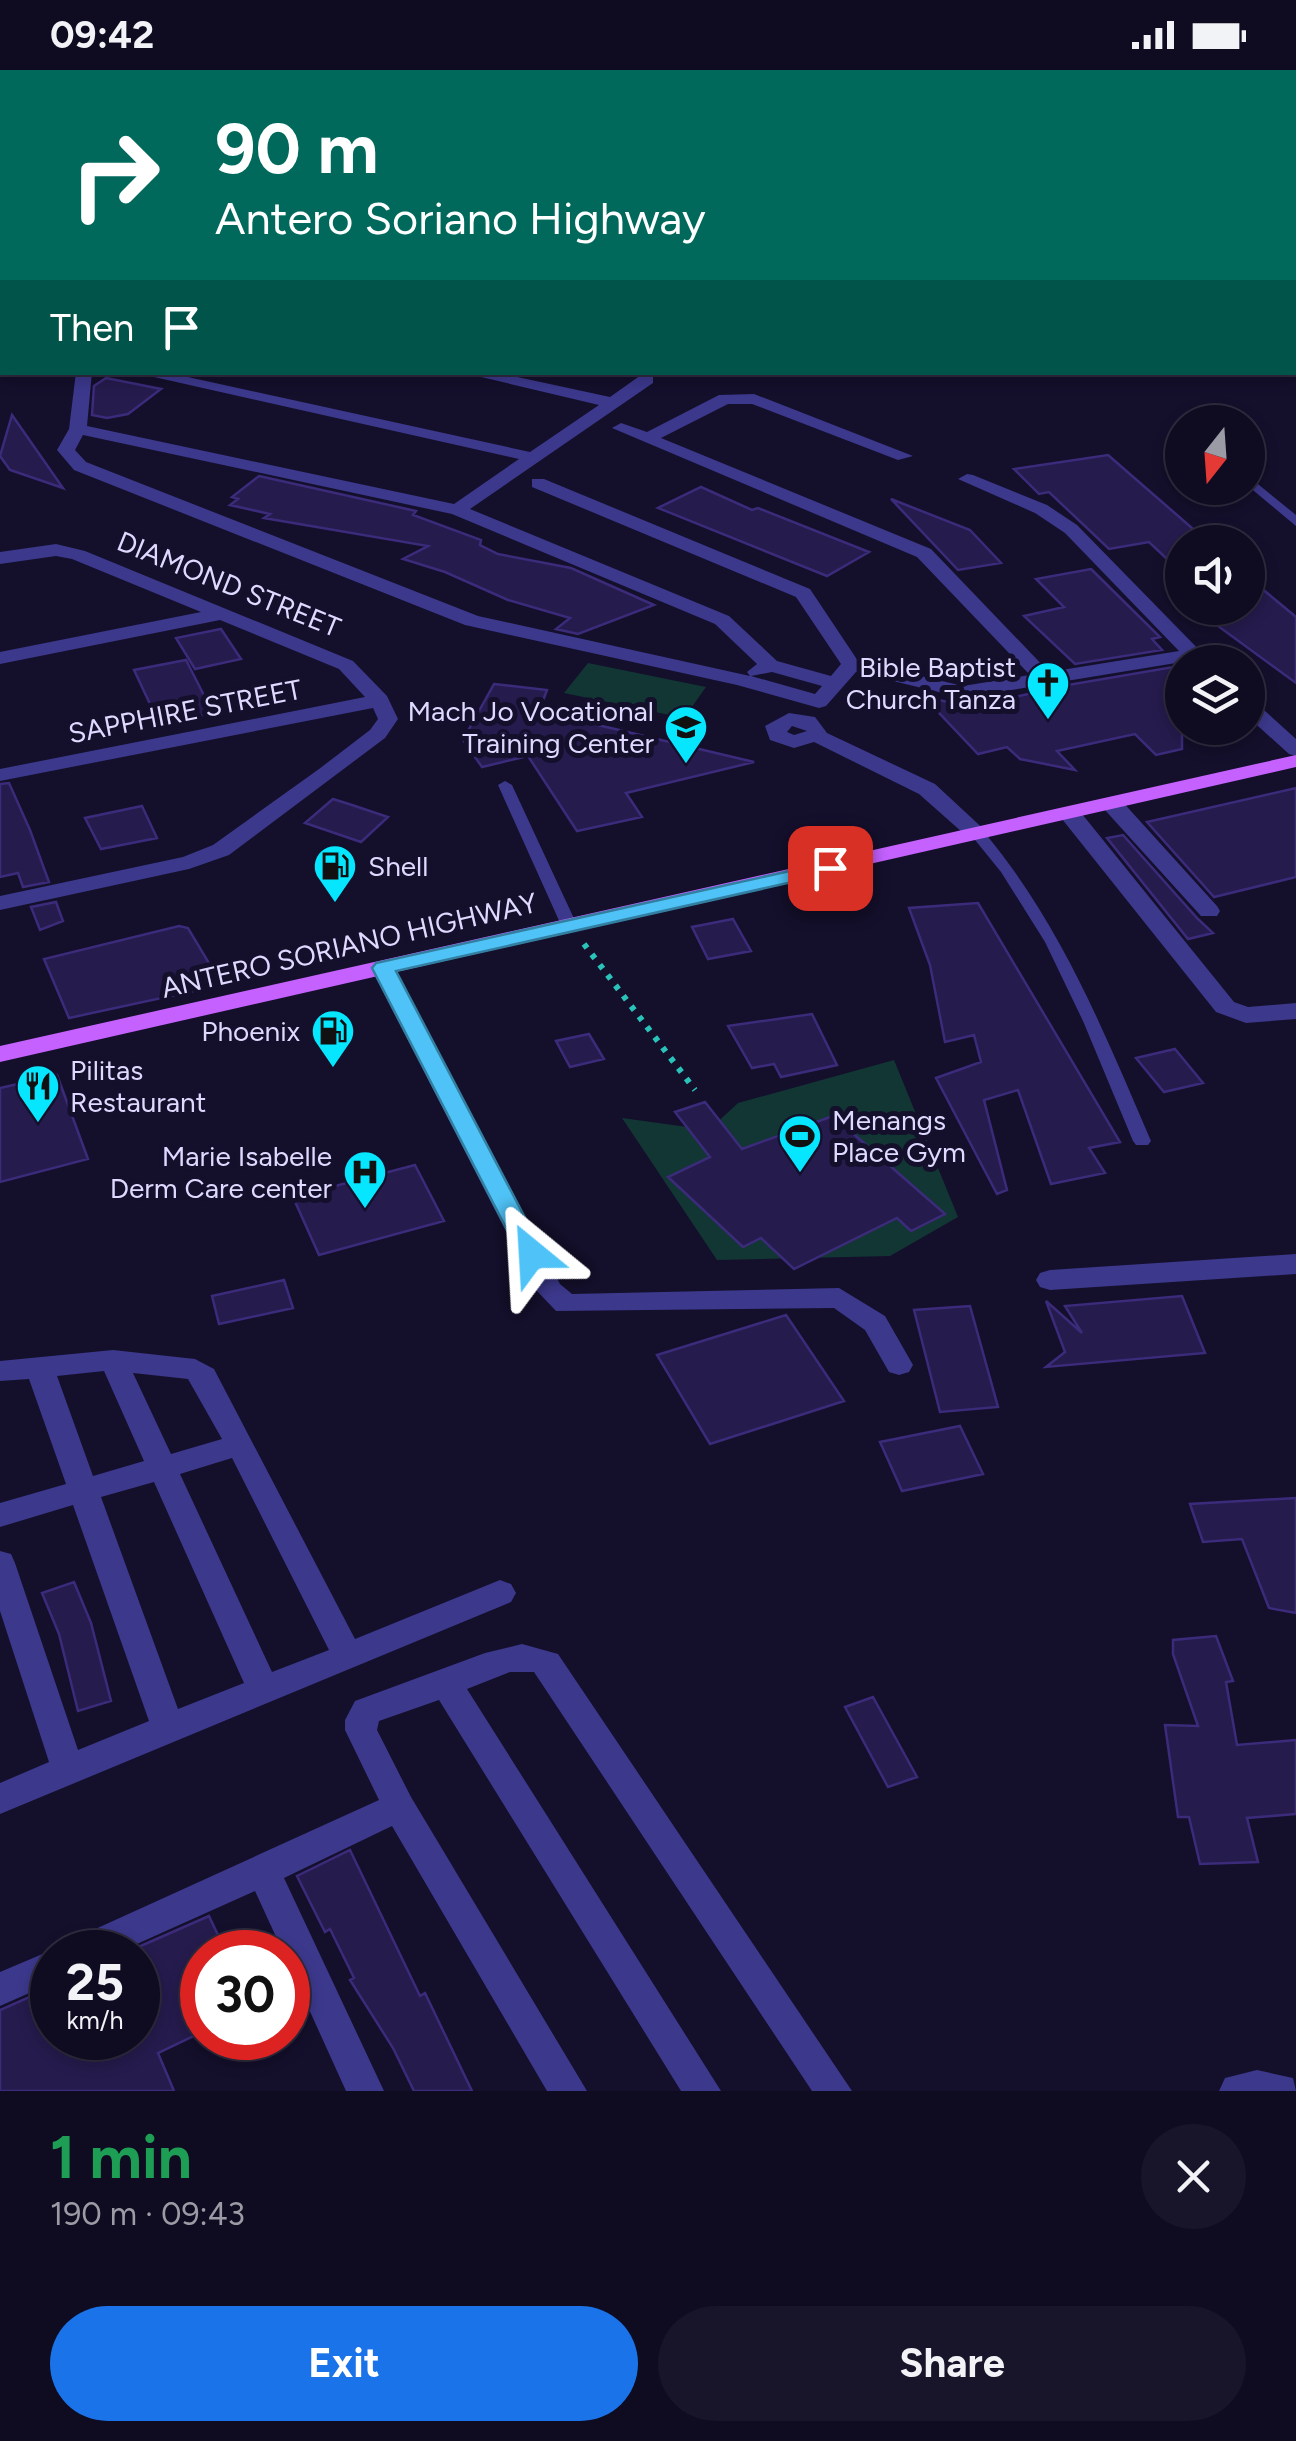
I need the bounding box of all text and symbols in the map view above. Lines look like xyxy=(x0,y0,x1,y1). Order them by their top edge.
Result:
text: 09:42 xyxy=(50,12,154,58)
text: 90 m xyxy=(215,106,379,191)
icon: right xyxy=(50,110,180,240)
text: Antero Soriano Highway xyxy=(215,191,706,245)
icon: arrive xyxy=(154,300,209,355)
text: Then xyxy=(50,305,134,351)
north arrow xyxy=(1165,405,1265,505)
map controls xyxy=(1165,405,1265,745)
street label: DIAMOND STREET xyxy=(112,524,346,645)
button: sound xyxy=(1165,525,1265,625)
button: layers xyxy=(1165,645,1265,745)
place label: Bible Baptist Church Tanza xyxy=(846,650,1016,716)
church icon: Bible Baptist Church Tanza xyxy=(1025,660,1071,721)
street label: SAPPHIRE STREET xyxy=(65,672,305,750)
place label: Mach Jo Vocational Training Center xyxy=(407,694,655,760)
school or university icon: Mach Jo Vocational Training Center xyxy=(663,704,709,765)
pin xyxy=(788,826,873,911)
icon: arrive xyxy=(803,841,858,896)
fuel station icon: Shell xyxy=(312,843,358,904)
place label: Shell xyxy=(368,849,428,883)
street label: ANTERO SORIANO HIGHWAY xyxy=(158,885,540,1005)
fuel station icon: Phoenix xyxy=(310,1008,356,1069)
place label: Phoenix xyxy=(201,1014,301,1048)
place label: Pilitas Restaurant xyxy=(70,1053,206,1119)
restaurant icon: Pilitas Restaurant xyxy=(15,1063,61,1124)
place label: Menangs Place Gym xyxy=(832,1103,966,1169)
sports icon: Menangs Place Gym xyxy=(777,1113,823,1174)
place label: Marie Isabelle Derm Care center xyxy=(110,1139,333,1205)
hospital icon: Marie Isabelle Derm Care center xyxy=(342,1149,388,1210)
position arrow xyxy=(480,1202,584,1306)
speed limit sign: 30 xyxy=(180,1930,310,2060)
text: 25 xyxy=(66,1952,124,2013)
text: km/h xyxy=(66,2005,124,2035)
text: 1 min xyxy=(50,2121,192,2193)
button: close xyxy=(1141,2124,1246,2229)
text: 190 m · 09:43 xyxy=(50,2195,245,2233)
button: Exit xyxy=(50,2306,638,2421)
button: Share xyxy=(658,2306,1246,2421)

